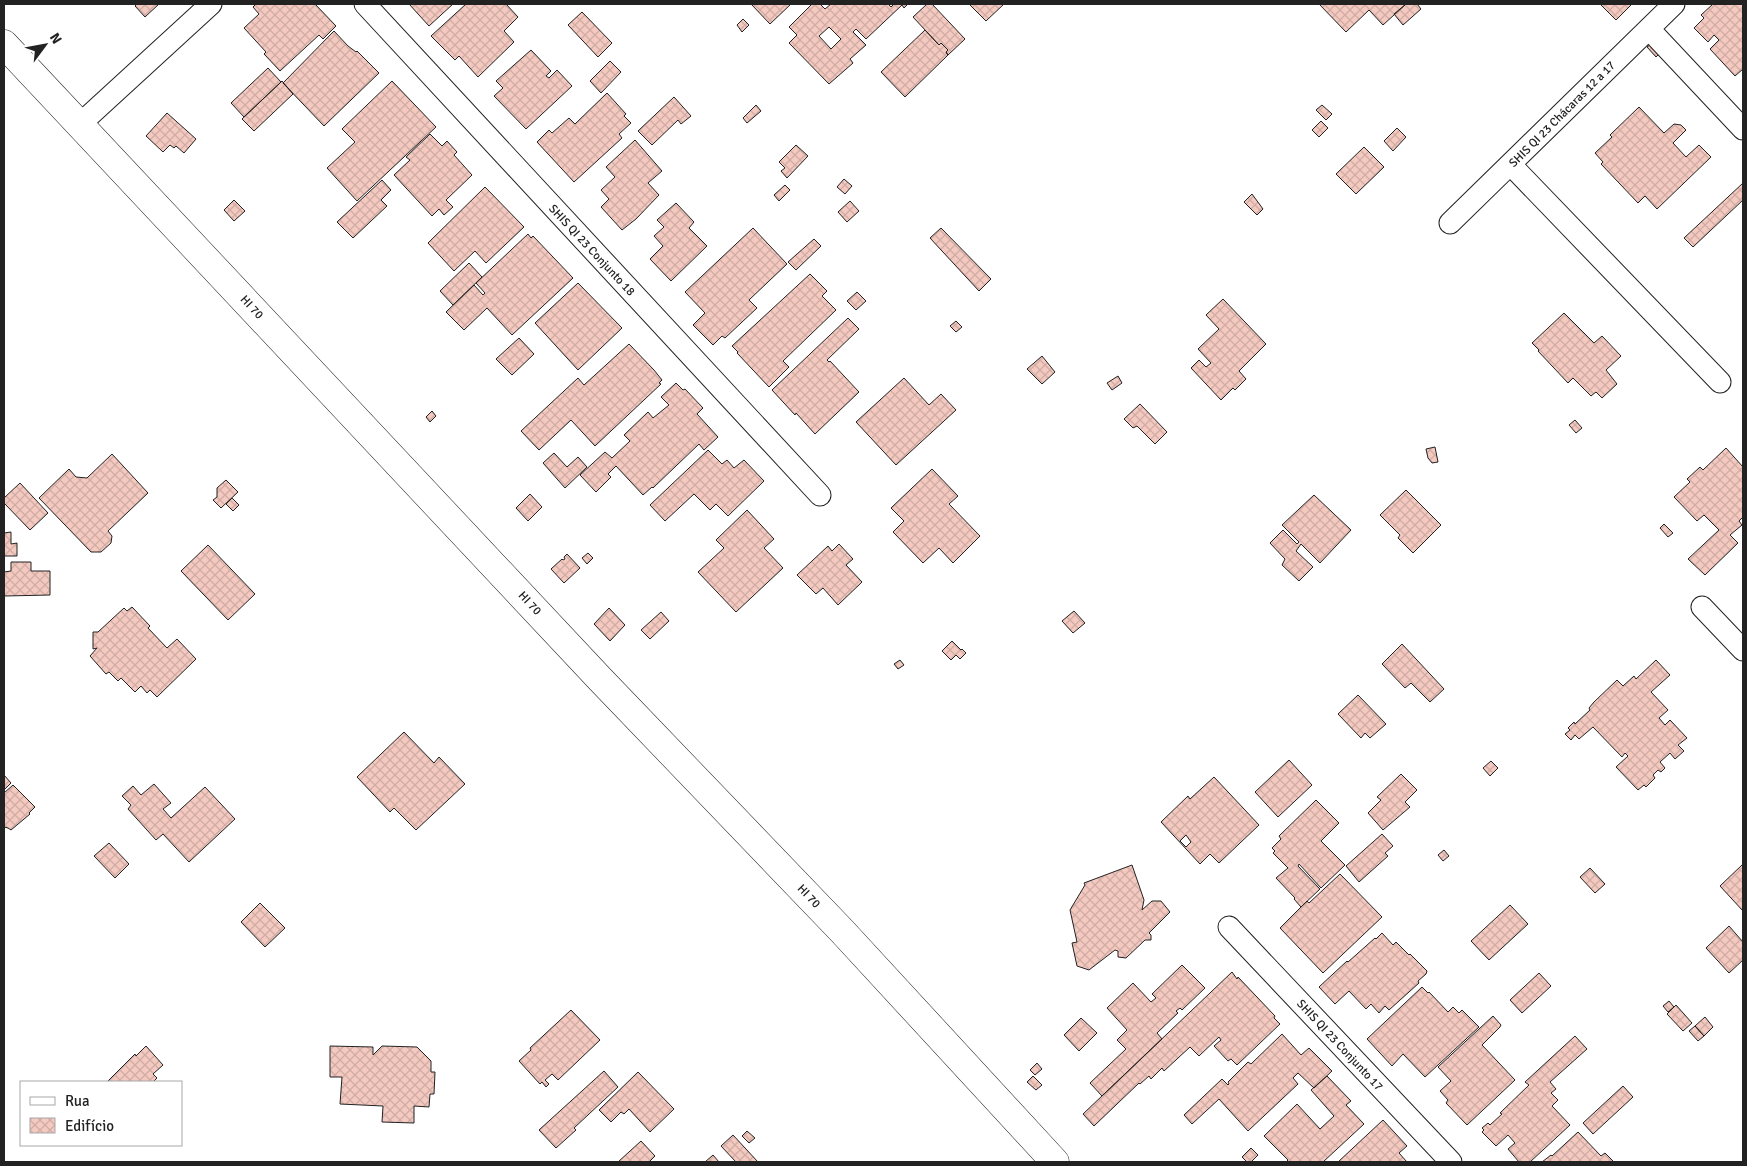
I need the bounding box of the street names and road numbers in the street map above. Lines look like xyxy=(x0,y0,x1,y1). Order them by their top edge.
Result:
street label: SHIS QI 23 Chácaras 12 a 17 xyxy=(1506,58,1619,171)
street label: SHIS QI 23 Conjunto 18 xyxy=(545,202,638,299)
street label: HI 70 xyxy=(237,292,266,322)
street label: HI 70 xyxy=(515,588,544,618)
street label: HI 70 xyxy=(794,881,823,911)
street label: SHIS QI 23 Conjunto 17 xyxy=(1293,997,1386,1094)

